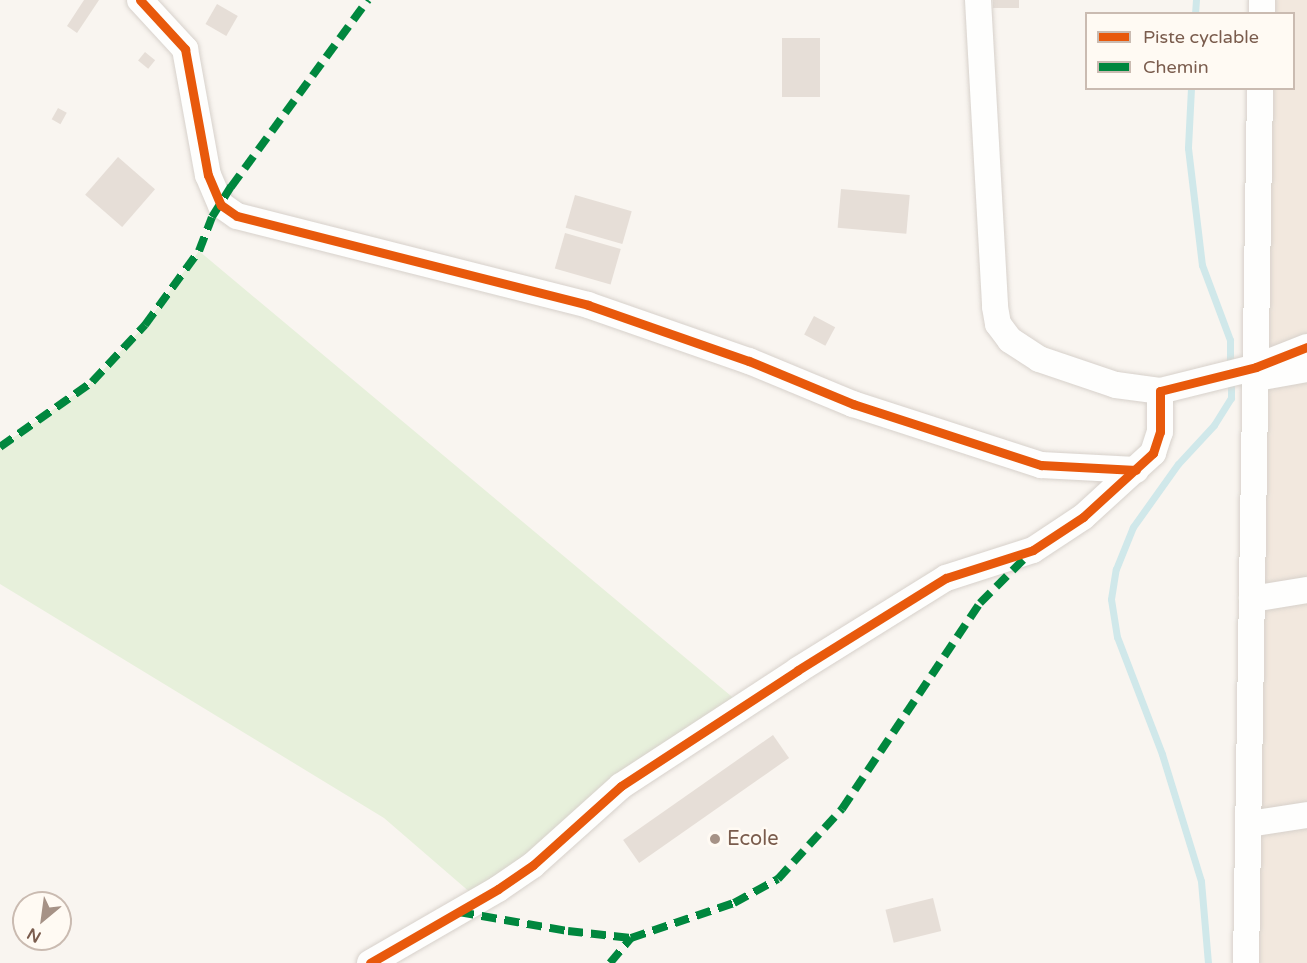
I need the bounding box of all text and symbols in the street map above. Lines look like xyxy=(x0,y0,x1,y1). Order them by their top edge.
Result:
legend xyxy=(1085,12,1295,90)
text: Piste cyclable xyxy=(1143,26,1259,48)
text: Chemin xyxy=(1143,56,1209,78)
place label: Ecole xyxy=(727,827,779,851)
marker: Ecole xyxy=(708,832,722,846)
north arrow xyxy=(12,891,72,951)
text: N xyxy=(24,923,45,947)

